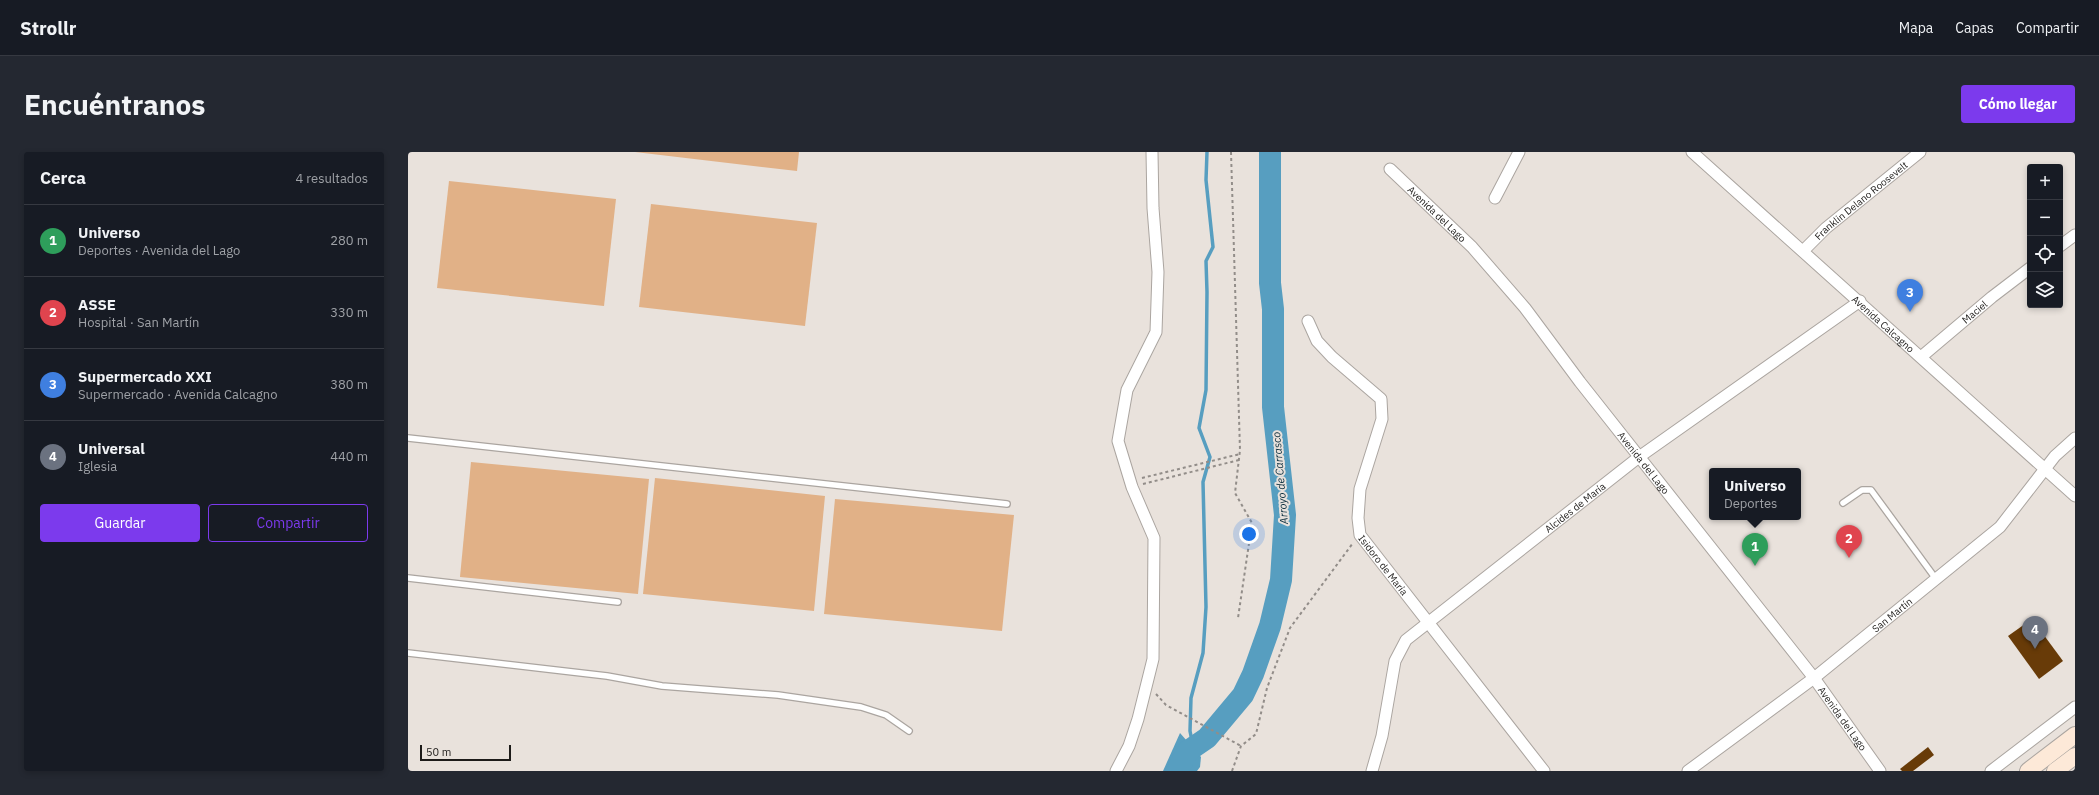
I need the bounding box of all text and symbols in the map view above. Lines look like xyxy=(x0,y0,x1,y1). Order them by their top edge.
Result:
text: Strollr xyxy=(20,16,76,40)
text: Mapa xyxy=(1899,19,1933,37)
text: Capas xyxy=(1955,19,1994,37)
text: Compartir xyxy=(2016,19,2079,37)
button: Cómo llegar xyxy=(1961,85,2075,123)
text: Encuéntranos xyxy=(24,86,205,123)
street label: Franklin Delano Roosevelt xyxy=(1812,158,1911,242)
map controls xyxy=(2027,164,2063,308)
button: + xyxy=(2027,164,2063,200)
text: Cerca xyxy=(40,167,86,189)
text: 4 resultados xyxy=(295,170,368,187)
street label: Avenida del Lago xyxy=(1405,183,1469,245)
button: − xyxy=(2027,200,2063,236)
text: Universo xyxy=(78,223,140,242)
text: 1 xyxy=(49,232,57,249)
text: 280 m xyxy=(330,232,368,249)
button: locate xyxy=(2027,236,2063,272)
text: Deportes · Avenida del Lago xyxy=(78,242,240,259)
button: layers xyxy=(2027,272,2063,308)
pin: 3 xyxy=(1897,279,1923,312)
street label: Avenida Calcagno xyxy=(1849,292,1917,355)
text: ASSE xyxy=(78,295,116,314)
street label: Maciel xyxy=(1959,297,1990,326)
text: 2 xyxy=(49,304,57,321)
text: 330 m xyxy=(330,304,368,321)
text: Hospital · San Martín xyxy=(78,314,199,331)
text: Supermercado XXI xyxy=(78,367,212,386)
text: 3 xyxy=(49,376,57,393)
text: 380 m xyxy=(330,376,368,393)
text: Supermercado · Avenida Calcagno xyxy=(78,386,278,403)
street label: Avenida del Lago xyxy=(1615,429,1673,497)
water label: Arroyo de Carrasco xyxy=(1269,431,1291,526)
text: Universal xyxy=(78,439,145,458)
text: 4 xyxy=(49,448,57,465)
text: 440 m xyxy=(330,448,368,465)
text: Iglesia xyxy=(78,458,117,475)
popup xyxy=(1709,468,1801,520)
text: Universo xyxy=(1724,476,1786,495)
street label: Alcides de María xyxy=(1542,479,1609,535)
text: Deportes xyxy=(1724,495,1777,512)
button: Guardar xyxy=(40,504,200,542)
button: Compartir xyxy=(208,504,368,542)
your location xyxy=(1239,524,1259,544)
pin: 2 xyxy=(1836,525,1862,558)
street label: Isidoro de María xyxy=(1356,532,1411,598)
pin: 1 xyxy=(1742,533,1768,566)
street label: San Martín xyxy=(1869,595,1915,635)
pin: 4 xyxy=(2022,616,2048,649)
street label: Avenida del Lago xyxy=(1815,684,1870,753)
scale bar xyxy=(420,743,511,762)
text: 50 m xyxy=(426,745,451,759)

